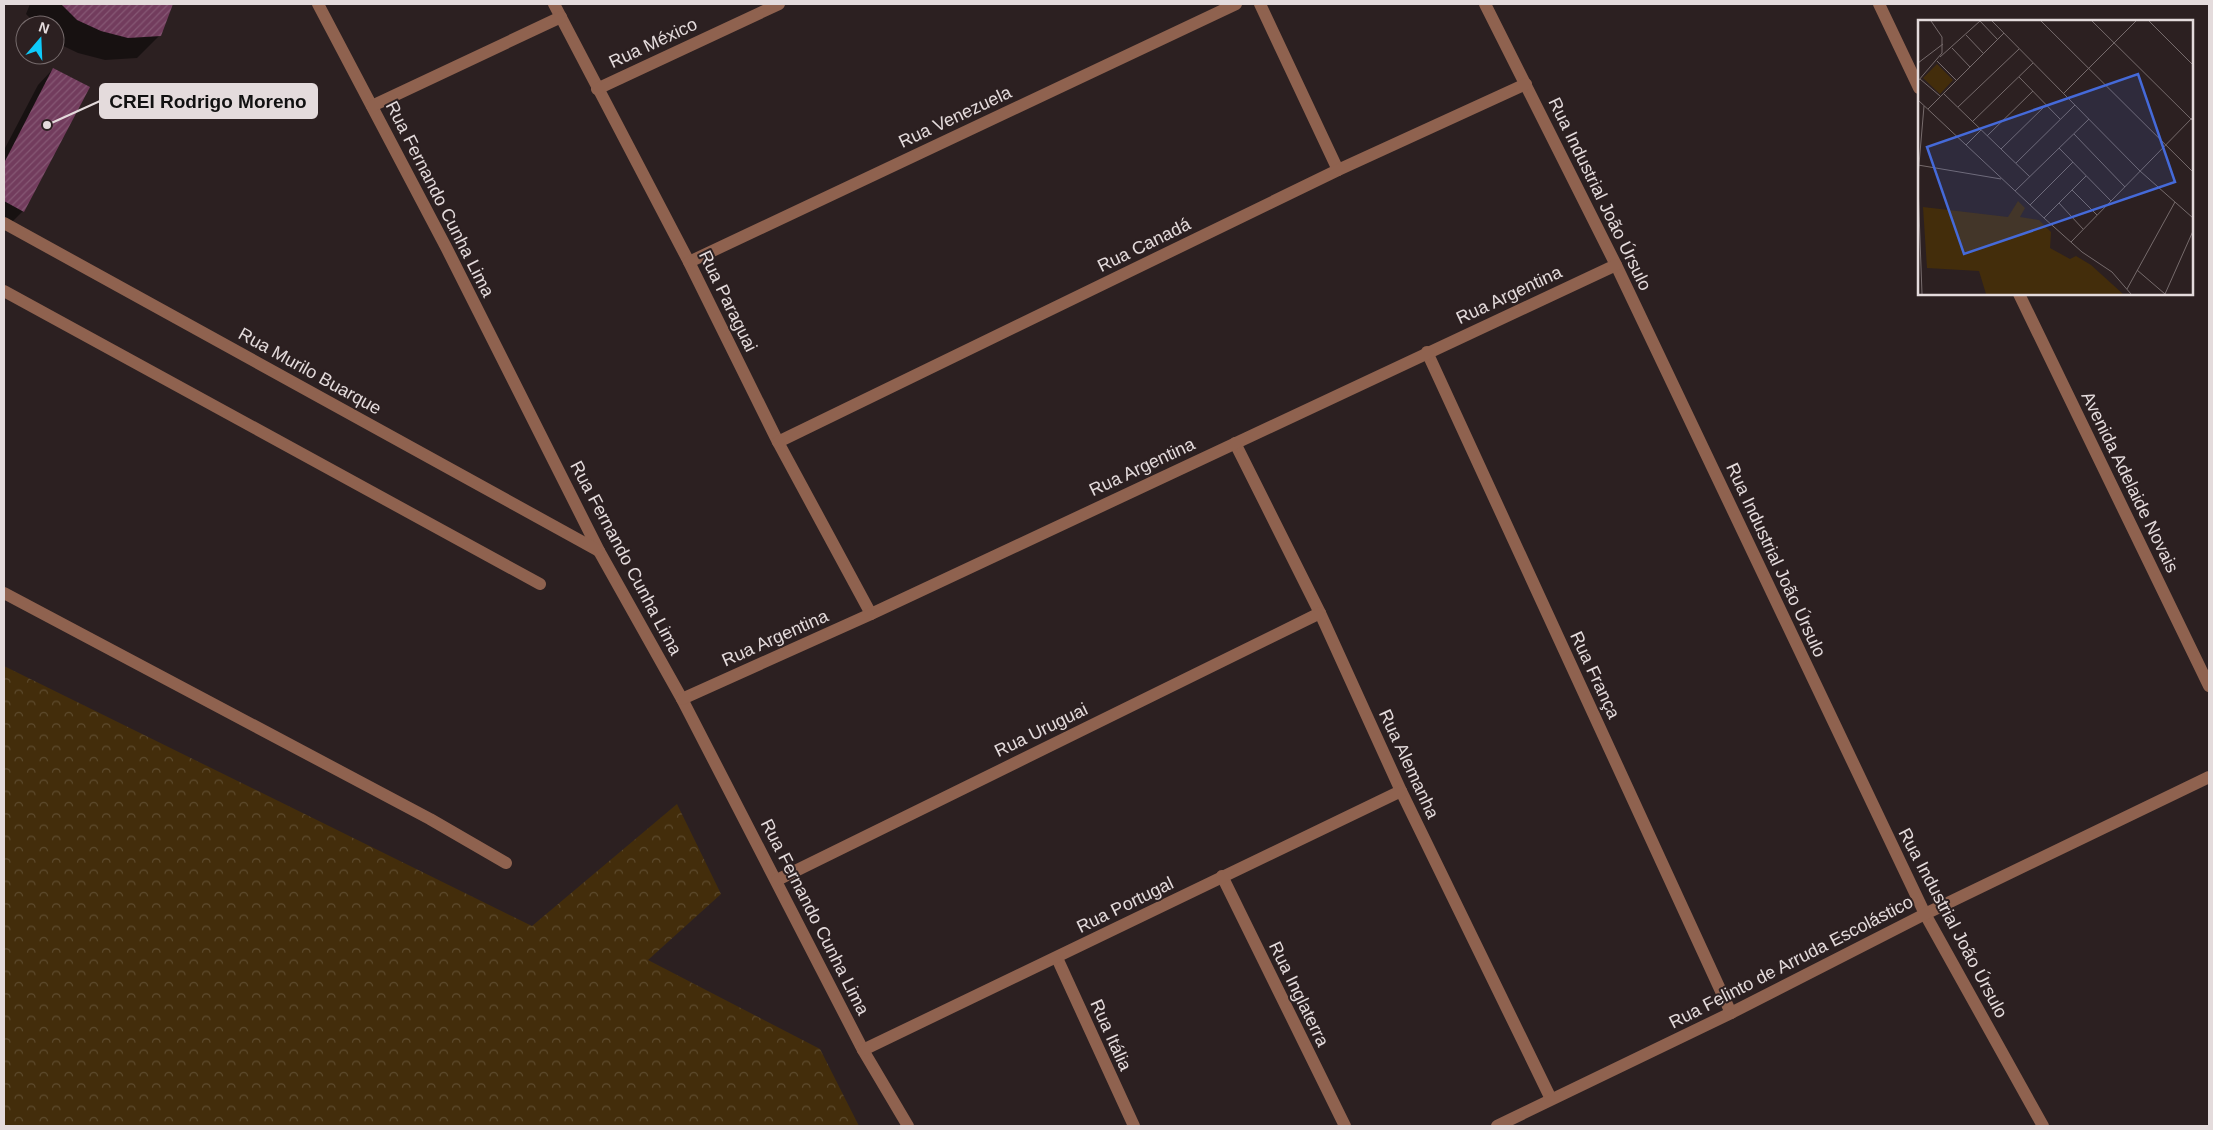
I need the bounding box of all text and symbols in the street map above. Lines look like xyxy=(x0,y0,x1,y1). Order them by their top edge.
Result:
street label: Rua México xyxy=(606,14,700,72)
north arrow xyxy=(15,15,65,65)
text: N xyxy=(37,18,52,37)
inset map xyxy=(1918,20,2193,295)
street label: Rua Venezuela xyxy=(895,82,1015,152)
callout: CREI Rodrigo Moreno xyxy=(100,84,317,118)
text: CREI Rodrigo Moreno xyxy=(109,91,307,112)
street label: Rua Industrial João Úrsulo xyxy=(1545,94,1656,294)
street label: Rua Fernando Cunha Lima xyxy=(382,98,499,301)
street label: Rua Canadá xyxy=(1094,213,1195,276)
street label: Rua Paraguai xyxy=(695,247,761,355)
street label: Rua Argentina xyxy=(1453,261,1566,328)
street label: Rua Murilo Buarque xyxy=(235,323,385,419)
street label: Avenida Adelaide Novais xyxy=(2077,388,2183,576)
street label: Rua Argentina xyxy=(1086,433,1199,500)
street label: Rua Fernando Cunha Lima xyxy=(566,457,686,659)
street label: Rua Industrial João Úrsulo xyxy=(1722,459,1831,660)
street label: Rua Argentina xyxy=(719,605,832,670)
street label: Rua França xyxy=(1566,628,1624,723)
street label: Rua Uruguai xyxy=(991,699,1091,761)
street label: Rua Alemanha xyxy=(1375,706,1443,823)
street label: Rua Fernando Cunha Lima xyxy=(757,816,874,1019)
street label: Rua Industrial João Úrsulo xyxy=(1894,824,2013,1021)
street label: Rua Portugal xyxy=(1073,873,1177,937)
street label: Rua Felinto de Arruda Escolástico xyxy=(1666,892,1916,1032)
street label: Rua Inglaterra xyxy=(1265,938,1333,1051)
street label: Rua Itália xyxy=(1086,996,1136,1075)

